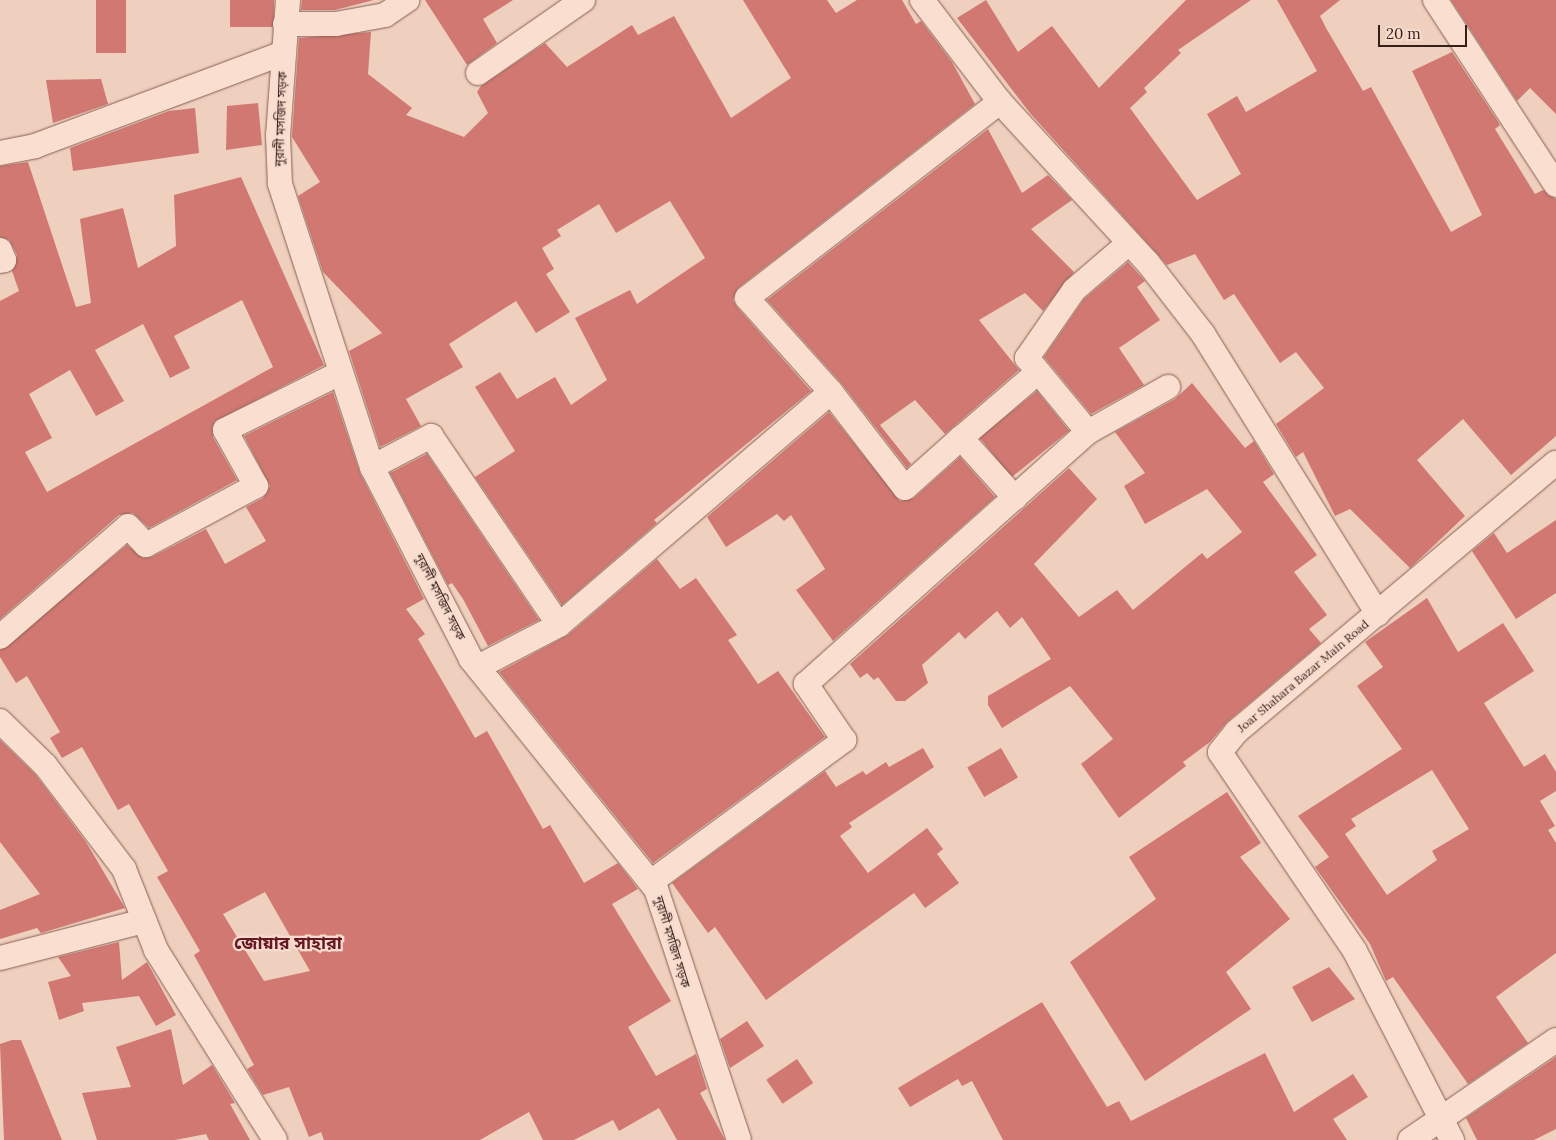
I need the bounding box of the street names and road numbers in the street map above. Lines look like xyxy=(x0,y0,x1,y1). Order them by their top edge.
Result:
street label: নুরানী মসজিদ সড়ক xyxy=(272,71,290,167)
street label: নুরানী মসজিদ সড়ক xyxy=(412,551,468,643)
street label: Joar Shahara Bazar Main Road xyxy=(1234,617,1372,735)
street label: নুরানী মসজিদ সড়ক xyxy=(651,894,693,990)

